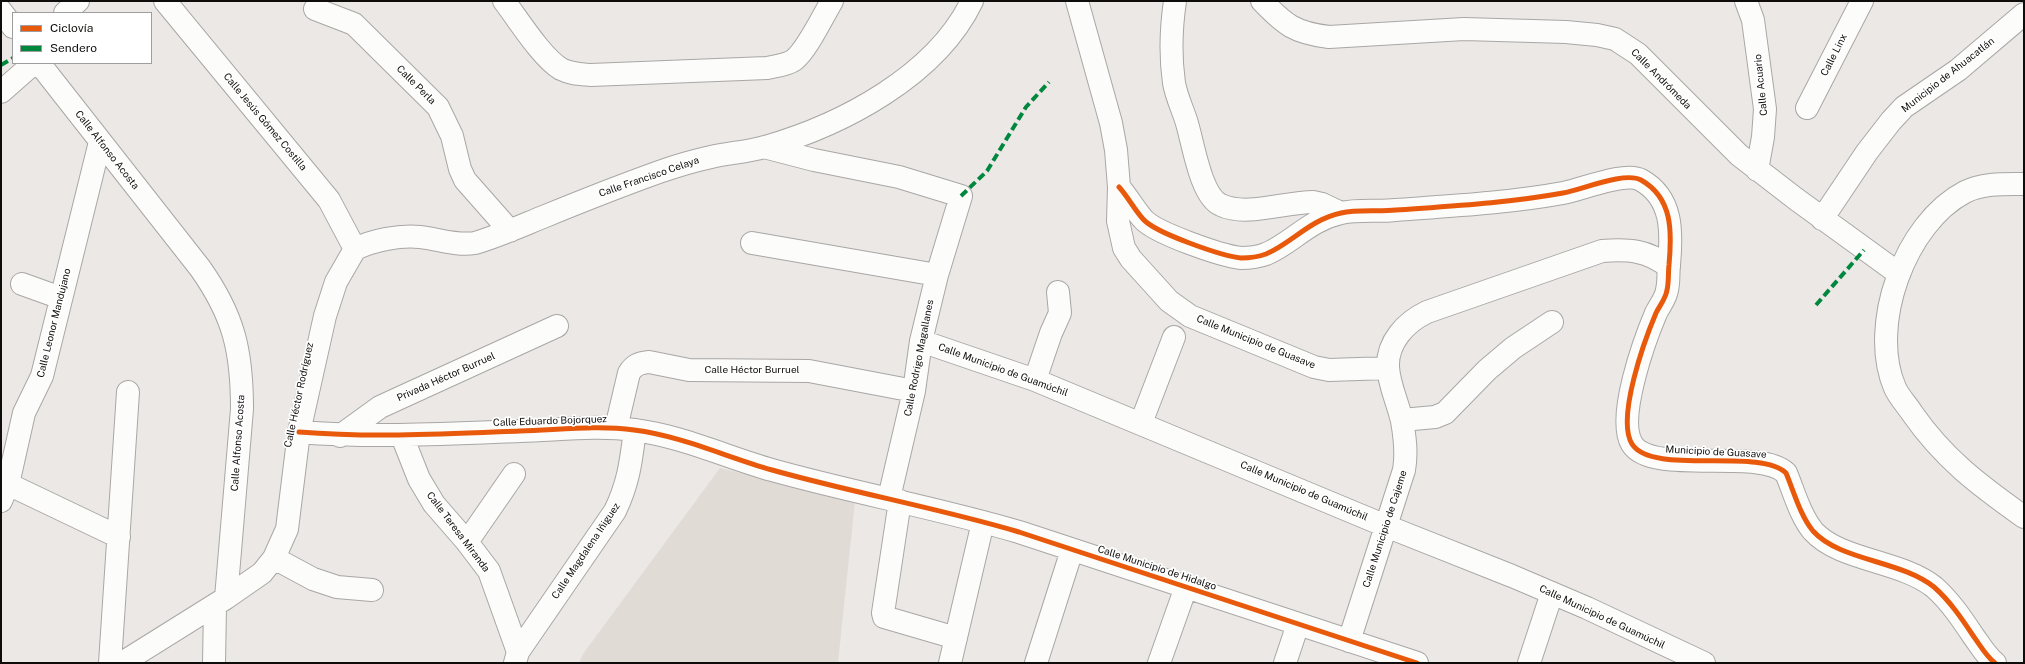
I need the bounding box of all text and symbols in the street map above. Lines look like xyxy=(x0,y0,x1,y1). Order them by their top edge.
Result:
legend xyxy=(12,12,152,64)
text: Ciclovía xyxy=(50,21,93,35)
street label: Calle Linx xyxy=(1818,32,1850,78)
street label: Municipio de Ahuacatlán xyxy=(1899,35,1997,115)
text: Sendero xyxy=(50,41,97,55)
street label: Calle Andrómeda xyxy=(1628,46,1694,112)
street label: Calle Acuario xyxy=(1752,54,1770,116)
street label: Calle Perla xyxy=(394,63,438,107)
street label: Calle Jesús Gómez Costilla xyxy=(221,71,309,173)
street label: Calle Alfonso Acosta xyxy=(72,108,142,192)
street label: Calle Francisco Celaya xyxy=(597,154,701,200)
street label: Calle Leonor Mandujano xyxy=(35,267,73,379)
street label: Calle Rodrigo Magallanes xyxy=(902,299,936,417)
street label: Calle Municipio de Guasave xyxy=(1195,313,1317,371)
street label: Calle Héctor Rodríguez xyxy=(282,341,316,449)
street label: Calle Municipio de Guamúchil xyxy=(936,341,1070,399)
street label: Privada Héctor Burruel xyxy=(395,350,497,404)
street label: Calle Héctor Burruel xyxy=(704,364,800,376)
street label: Calle Alfonso Acosta xyxy=(229,394,247,492)
street label: Calle Eduardo Bojorquez xyxy=(493,413,607,429)
street label: Municipio de Guasave xyxy=(1665,443,1767,461)
street label: Calle Municipio de Guamúchil xyxy=(1238,459,1370,523)
street label: Calle Municipio de Cajeme xyxy=(1360,469,1410,589)
street label: Calle Teresa Miranda xyxy=(424,489,492,575)
street label: Calle Magdalena Iñiguez xyxy=(549,501,623,601)
street label: Calle Municipio de Hidalgo xyxy=(1096,543,1218,593)
street label: Calle Municipio de Guamúchil xyxy=(1537,583,1667,651)

